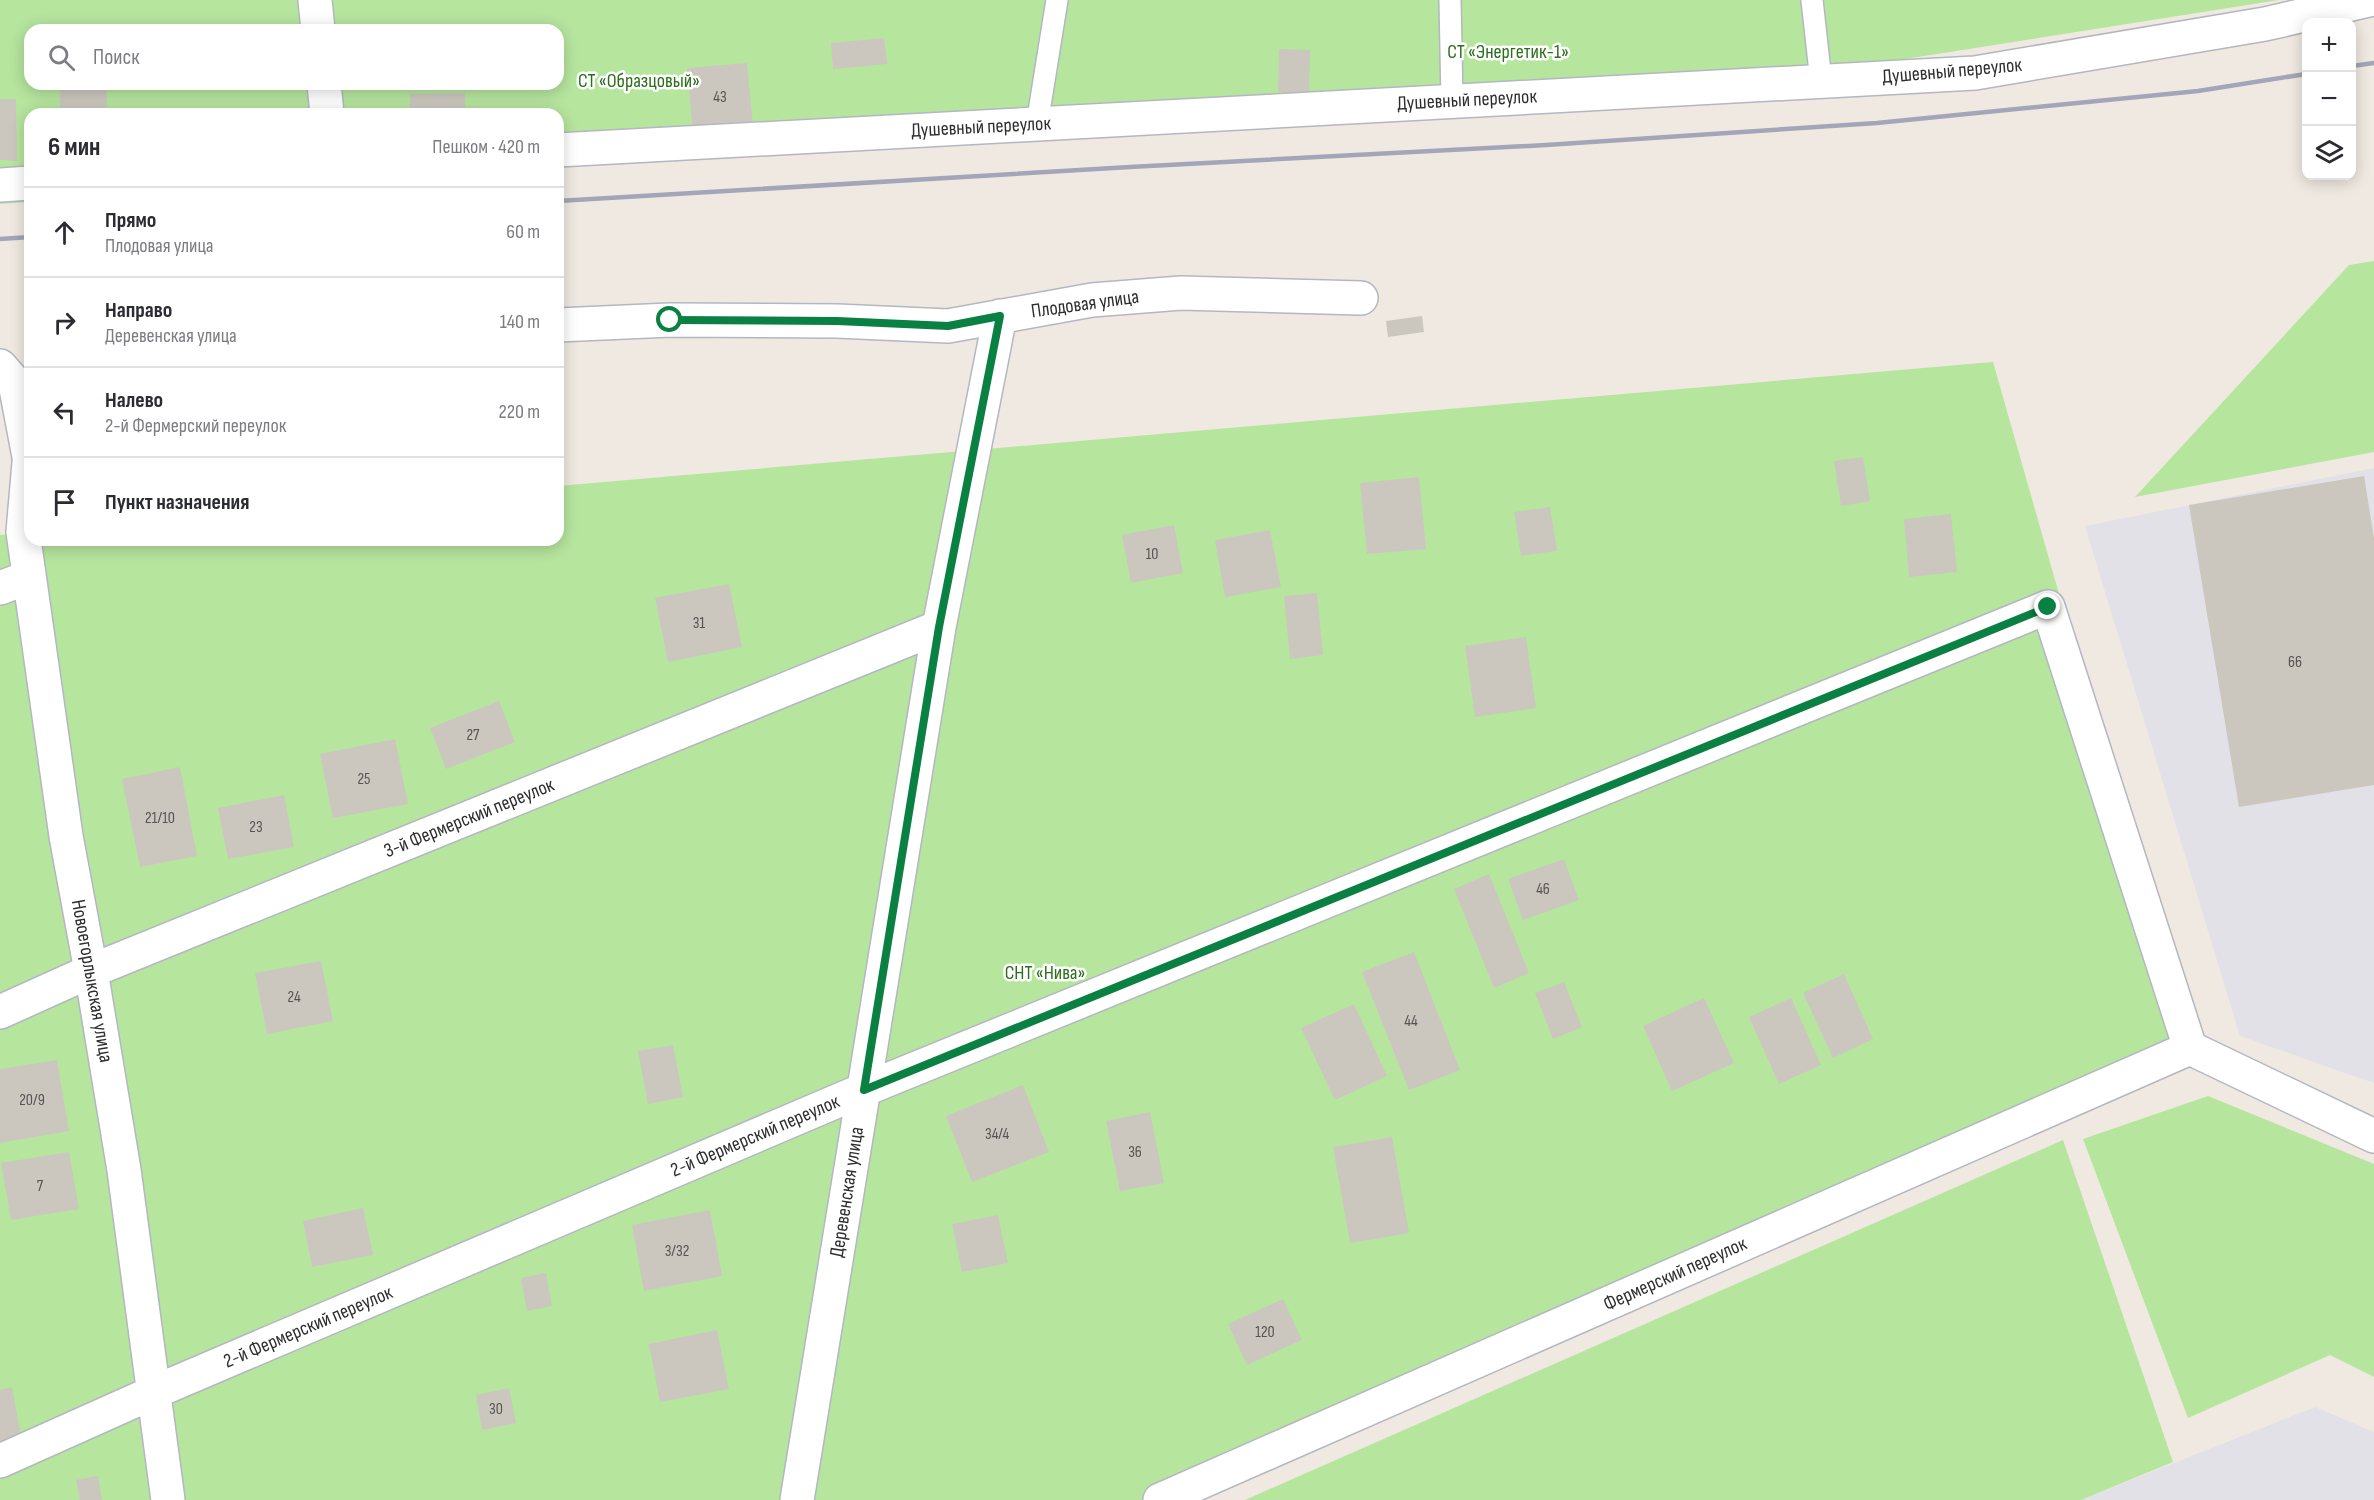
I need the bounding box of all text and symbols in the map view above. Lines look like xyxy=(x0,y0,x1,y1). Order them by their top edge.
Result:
map controls xyxy=(2302,18,2356,180)
button: + xyxy=(2302,18,2356,72)
search box xyxy=(24,24,564,90)
park label: СТ «Энергетик-1» xyxy=(1447,40,1569,64)
icon: search xyxy=(45,41,78,74)
text: Поиск xyxy=(93,44,139,71)
street label: Душевный переулок xyxy=(1881,53,2023,89)
park label: СТ «Образцовый» xyxy=(578,69,700,93)
button: − xyxy=(2302,72,2356,126)
street label: Душевный переулок xyxy=(1396,84,1538,116)
house number: 43 xyxy=(713,88,727,107)
street label: Душевный переулок xyxy=(910,111,1052,143)
button: layers xyxy=(2302,126,2356,180)
text: 6 мин xyxy=(48,132,100,163)
text: Пешком · 420 m xyxy=(432,135,540,159)
text: Прямо xyxy=(105,207,156,234)
icon: ahead xyxy=(48,216,81,249)
text: 60 m xyxy=(506,220,540,244)
text: Плодовая улица xyxy=(105,234,214,258)
street label: Плодовая улица xyxy=(1030,285,1140,323)
text: Направо xyxy=(105,297,172,324)
icon: right xyxy=(48,306,81,339)
route start xyxy=(656,306,682,332)
text: 140 m xyxy=(500,310,540,334)
text: Деревенская улица xyxy=(105,324,237,348)
text: Налево xyxy=(105,387,163,414)
icon: left xyxy=(48,396,81,429)
text: 220 m xyxy=(499,400,540,424)
text: 2-й Фермерский переулок xyxy=(105,414,286,438)
icon: arrive xyxy=(48,486,81,519)
text: Пункт назначения xyxy=(105,489,249,516)
house number: 10 xyxy=(1146,545,1158,564)
route end xyxy=(2034,593,2060,619)
house number: 31 xyxy=(693,614,706,633)
house number: 66 xyxy=(2288,653,2302,672)
house number: 27 xyxy=(466,726,480,745)
house number: 25 xyxy=(357,770,371,789)
street label: 3-й Фермерский переулок xyxy=(380,773,558,863)
house number: 21/10 xyxy=(145,809,175,828)
house number: 23 xyxy=(249,818,263,837)
house number: 46 xyxy=(1536,880,1550,899)
street label: Новоегорлыкская улица xyxy=(66,898,118,1064)
park label: СНТ «Нива» xyxy=(1005,961,1085,985)
house number: 24 xyxy=(287,988,301,1007)
house number: 44 xyxy=(1404,1012,1418,1031)
street label: 2-й Фермерский переулок xyxy=(667,1089,844,1182)
house number: 20/9 xyxy=(19,1091,45,1110)
street label: Деревенская улица xyxy=(825,1125,869,1259)
house number: 34/4 xyxy=(985,1125,1009,1144)
house number: 36 xyxy=(1128,1143,1142,1162)
house number: 7 xyxy=(37,1177,44,1196)
street label: Фермерский переулок xyxy=(1600,1232,1751,1316)
house number: 3/32 xyxy=(665,1242,689,1261)
street label: 2-й Фермерский переулок xyxy=(220,1280,397,1373)
house number: 120 xyxy=(1255,1323,1275,1342)
house number: 30 xyxy=(489,1400,503,1419)

